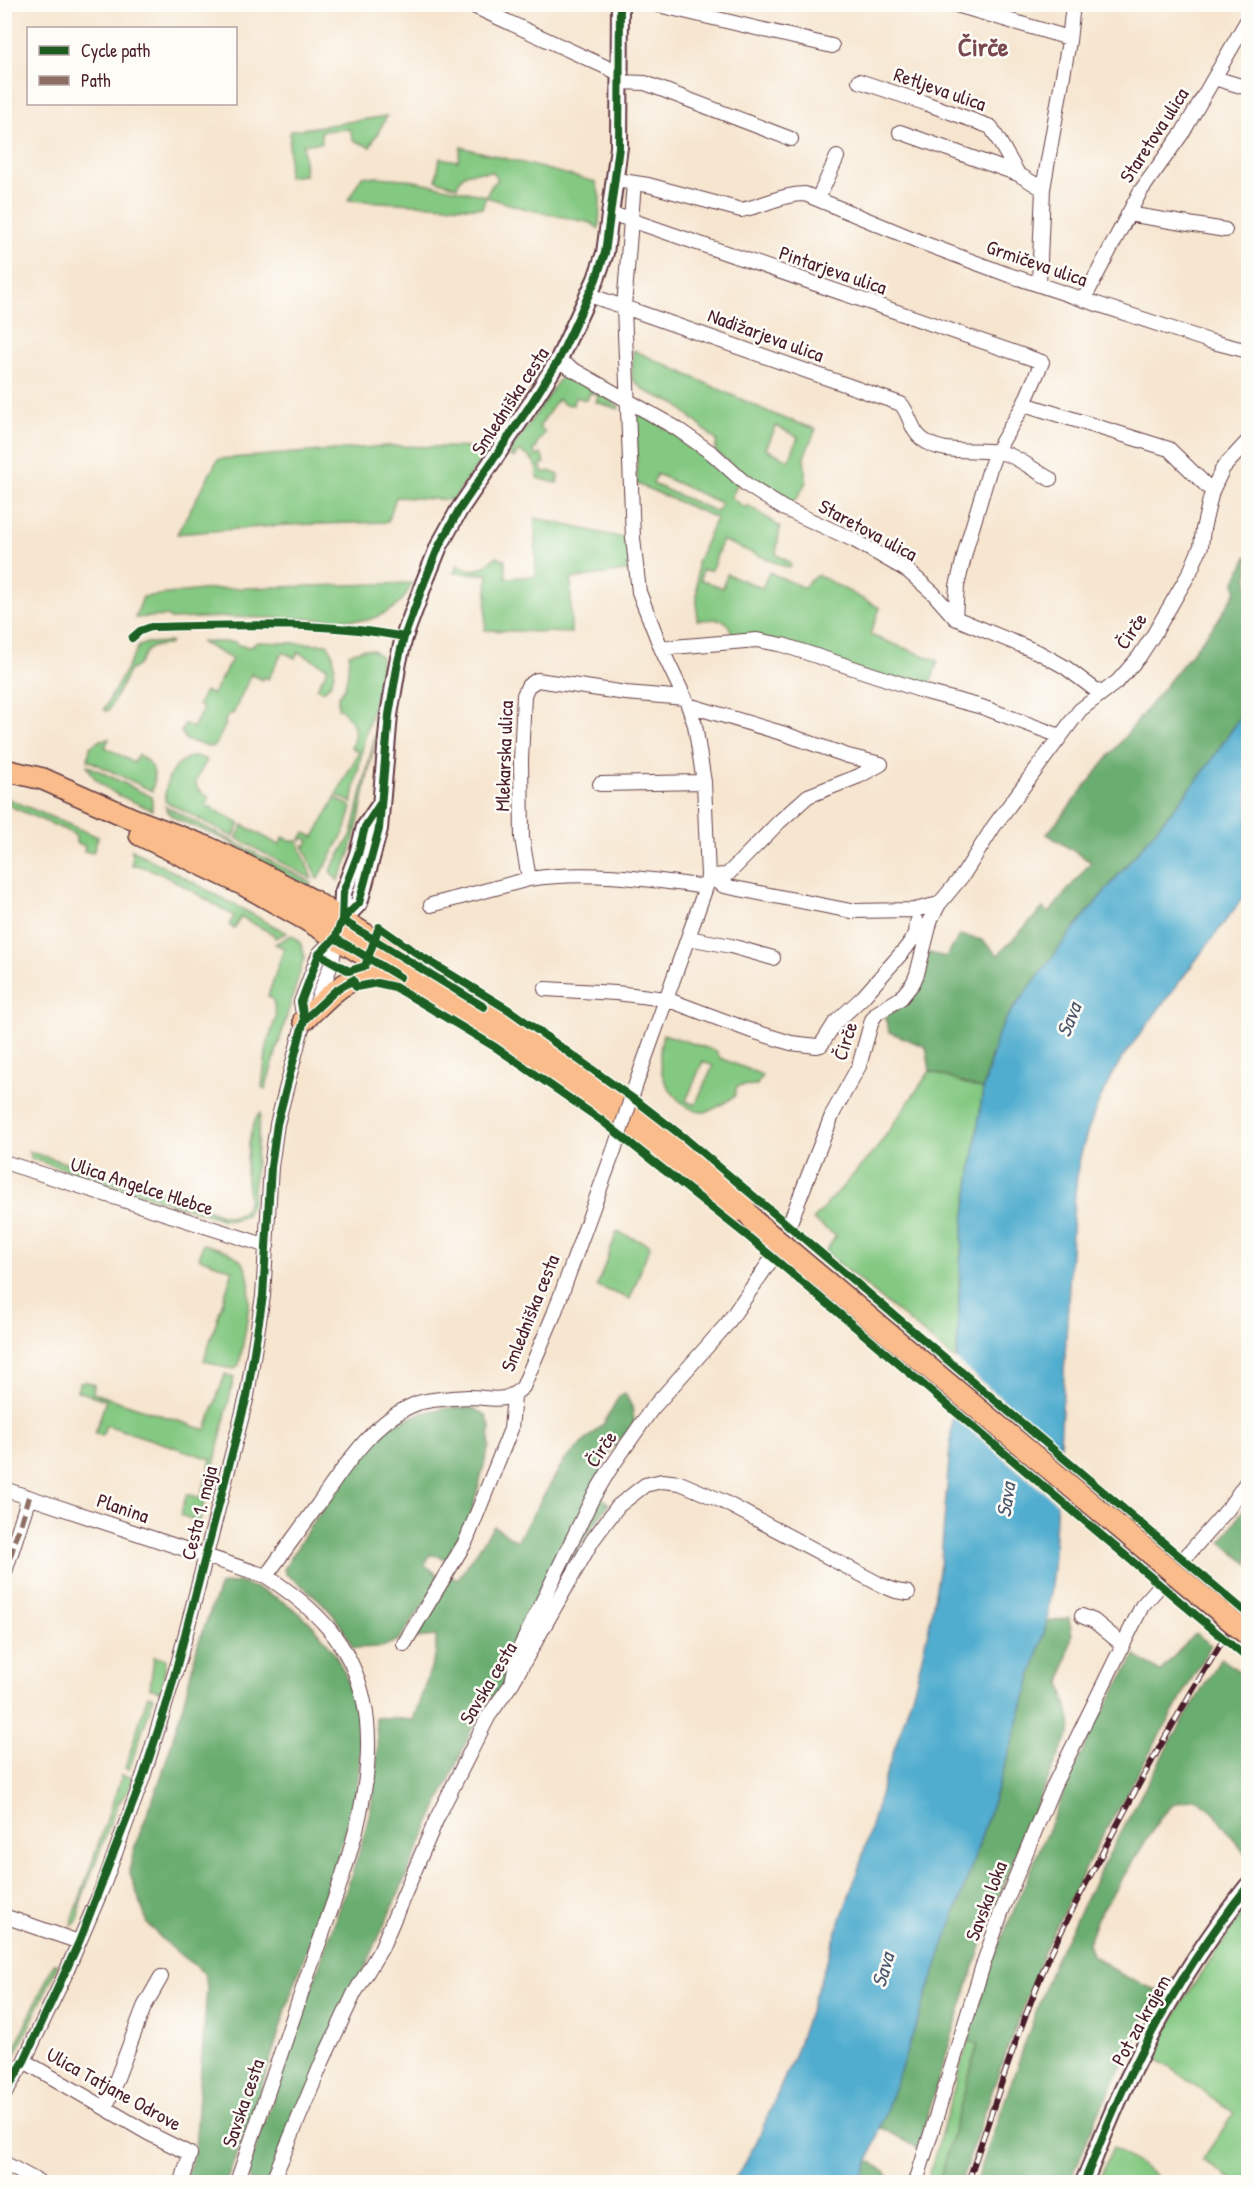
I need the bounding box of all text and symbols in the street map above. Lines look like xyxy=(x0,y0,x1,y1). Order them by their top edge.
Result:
legend xyxy=(27,27,237,105)
district label: Čirče xyxy=(958,29,1009,64)
text: Cycle path xyxy=(81,38,151,63)
street label: Retljeva ulica xyxy=(891,60,990,117)
text: Path xyxy=(81,68,111,93)
street label: Staretova ulica xyxy=(1113,82,1194,188)
street label: Grmičeva ulica xyxy=(983,233,1091,292)
street label: Pintarjeva ulica xyxy=(776,239,891,301)
street label: Nadižarjeva ulica xyxy=(705,301,828,368)
street label: Smledniška cesta xyxy=(464,341,555,460)
street label: Staretova ulica xyxy=(814,492,923,567)
street label: Čirče xyxy=(1109,607,1153,654)
street label: Mlekarska ulica xyxy=(488,700,519,812)
water label: Sava xyxy=(1049,996,1089,1041)
street label: Čirče xyxy=(826,1018,863,1064)
street label: Ulica Angelce Hlebce xyxy=(67,1150,217,1221)
street label: Smledniška cesta xyxy=(494,1250,565,1375)
street label: Čirče xyxy=(579,1425,623,1472)
street label: Cesta 1. maja xyxy=(174,1463,223,1563)
water label: Sava xyxy=(989,1478,1023,1519)
street label: Planina xyxy=(94,1486,153,1529)
street label: Savska cesta xyxy=(452,1636,523,1729)
street label: Savska loka xyxy=(958,1857,1013,1944)
water label: Sava xyxy=(864,1947,902,1990)
street label: Pot za krajem xyxy=(1104,1969,1177,2070)
street label: Ulica Tatjane Odrove xyxy=(42,2040,186,2137)
street label: Savska cesta xyxy=(215,2055,270,2151)

